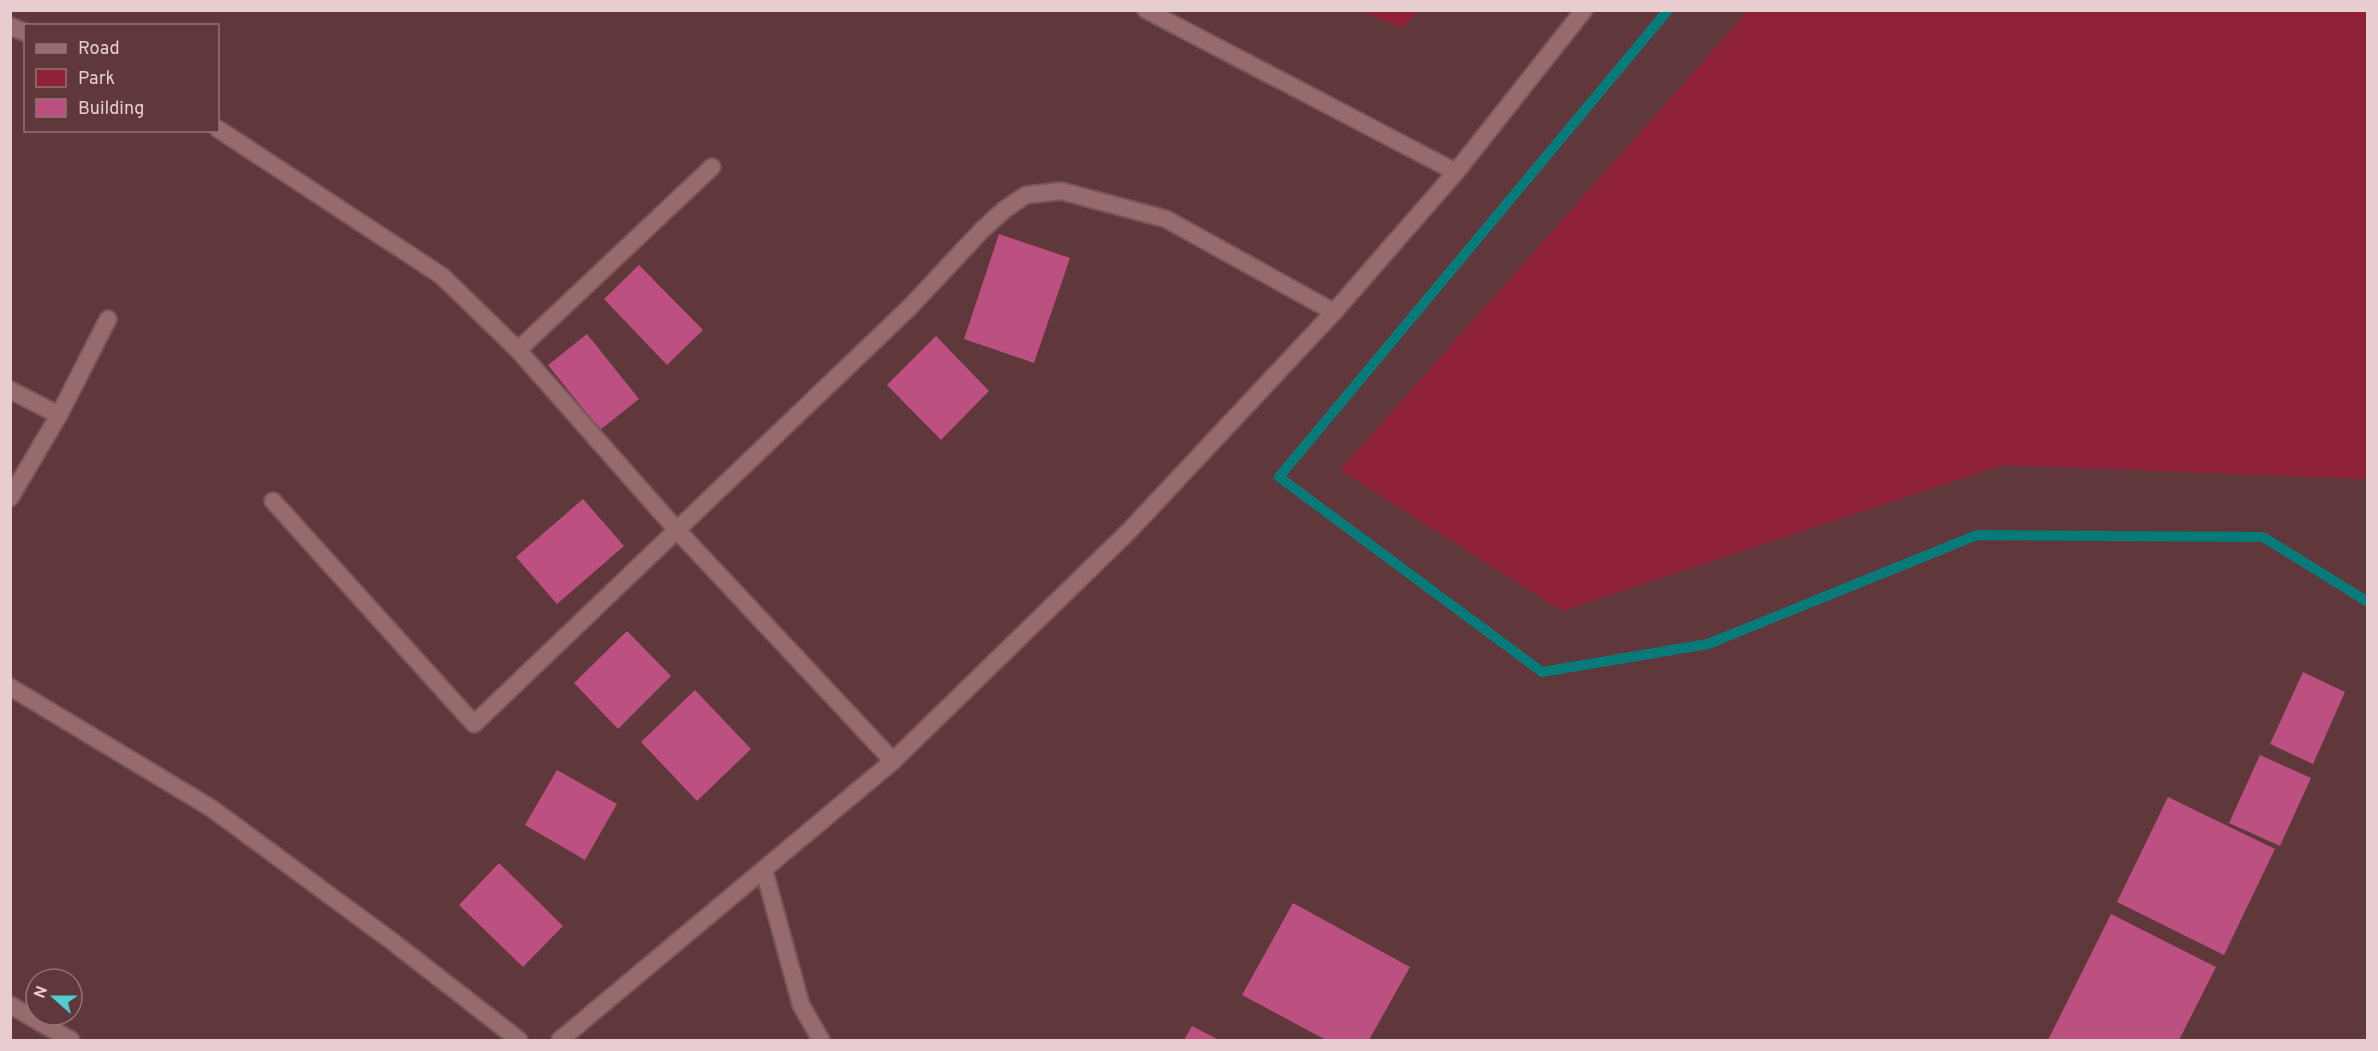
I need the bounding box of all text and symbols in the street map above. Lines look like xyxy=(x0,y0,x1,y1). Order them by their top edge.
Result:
legend xyxy=(24,24,219,132)
text: Road xyxy=(78,38,120,61)
text: Park xyxy=(78,68,115,91)
text: Building xyxy=(78,98,144,121)
north arrow xyxy=(24,967,84,1027)
text: N xyxy=(30,983,53,1001)

